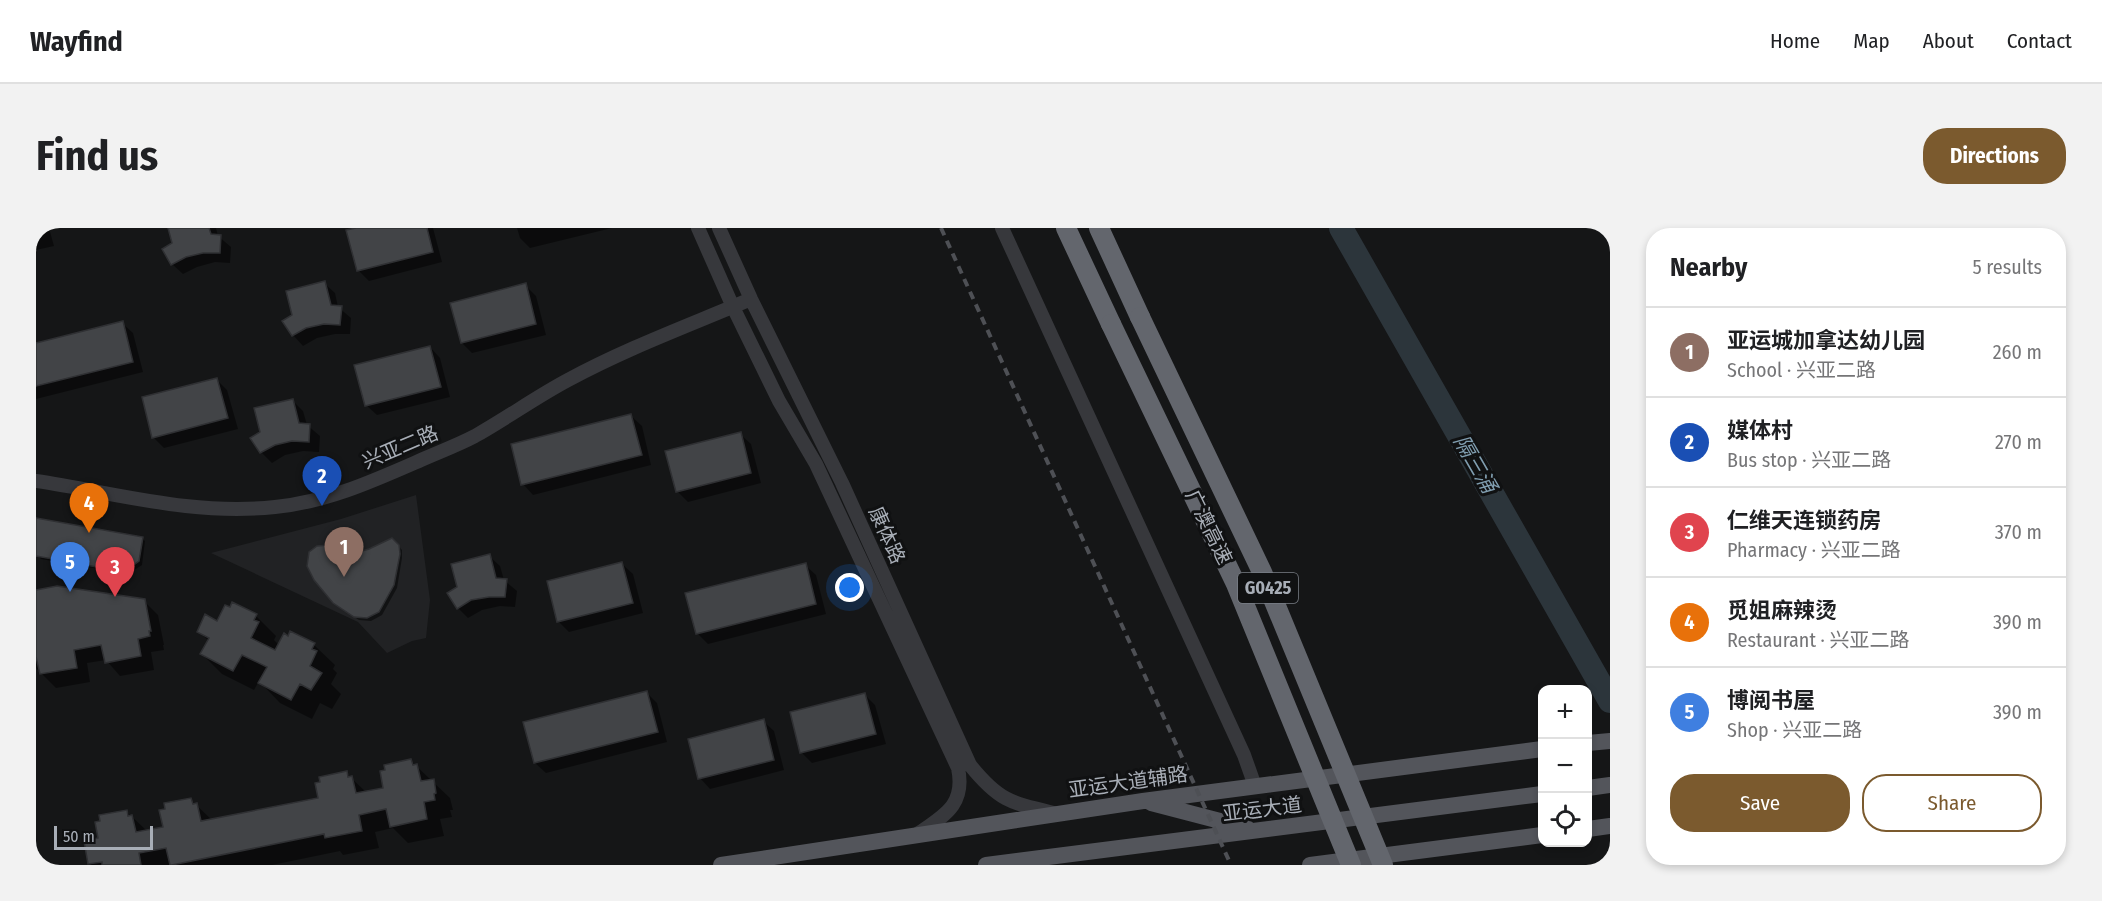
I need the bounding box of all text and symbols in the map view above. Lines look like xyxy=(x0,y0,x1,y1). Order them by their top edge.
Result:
text: Wayfind xyxy=(30,25,123,58)
text: Home xyxy=(1770,28,1820,54)
text: Map xyxy=(1853,28,1890,54)
text: About xyxy=(1923,28,1974,54)
text: Contact xyxy=(2007,28,2072,54)
button: Directions xyxy=(1923,128,2066,184)
text: Find us xyxy=(36,131,158,181)
text: Nearby xyxy=(1670,252,1747,283)
text: 5 results xyxy=(1972,255,2042,279)
text: 亚运城加拿达幼儿园 xyxy=(1727,327,1925,354)
text: 1 xyxy=(1685,340,1694,364)
text: 260 m xyxy=(1993,340,2042,364)
text: School · 兴亚二路 xyxy=(1727,358,1876,382)
text: 媒体村 xyxy=(1727,417,1793,444)
street label: 兴亚二路 xyxy=(358,420,442,474)
water label: 隔三涌 xyxy=(1448,430,1503,500)
text: 2 xyxy=(1685,430,1694,454)
text: 270 m xyxy=(1995,430,2042,454)
text: Bus stop · 兴亚二路 xyxy=(1727,448,1891,472)
pin: 2 xyxy=(302,456,342,506)
pin: 4 xyxy=(70,484,108,533)
street label: 广澳高速 xyxy=(1181,486,1237,568)
street label: 康体路 xyxy=(864,503,910,567)
text: 仁维天连锁药房 xyxy=(1727,507,1881,534)
text: 3 xyxy=(1685,520,1694,544)
text: 370 m xyxy=(1995,520,2042,544)
pin: 1 xyxy=(324,528,364,577)
text: Pharmacy · 兴亚二路 xyxy=(1727,538,1901,562)
pin: 5 xyxy=(51,542,90,592)
pin: 3 xyxy=(96,548,134,597)
your location xyxy=(835,573,864,602)
road number: G0425 xyxy=(1238,573,1298,603)
text: 觅姐麻辣烫 xyxy=(1727,597,1837,624)
text: 4 xyxy=(1684,610,1695,634)
text: 390 m xyxy=(1993,610,2042,634)
text: Restaurant · 兴亚二路 xyxy=(1727,628,1910,652)
map controls xyxy=(1538,685,1592,847)
button: + xyxy=(1538,685,1592,739)
text: 博阅书屋 xyxy=(1727,687,1815,714)
text: 5 xyxy=(1685,700,1694,724)
text: 390 m xyxy=(1993,700,2042,724)
text: Shop · 兴亚二路 xyxy=(1727,718,1862,742)
button: − xyxy=(1538,739,1592,793)
street label: 亚运大道辅路 xyxy=(1067,762,1189,802)
button: Save xyxy=(1670,774,1850,832)
button: Share xyxy=(1862,774,2042,832)
street label: 亚运大道 xyxy=(1221,792,1303,826)
button: locate xyxy=(1538,793,1592,847)
scale bar xyxy=(54,823,153,850)
text: 50 m xyxy=(63,827,95,846)

